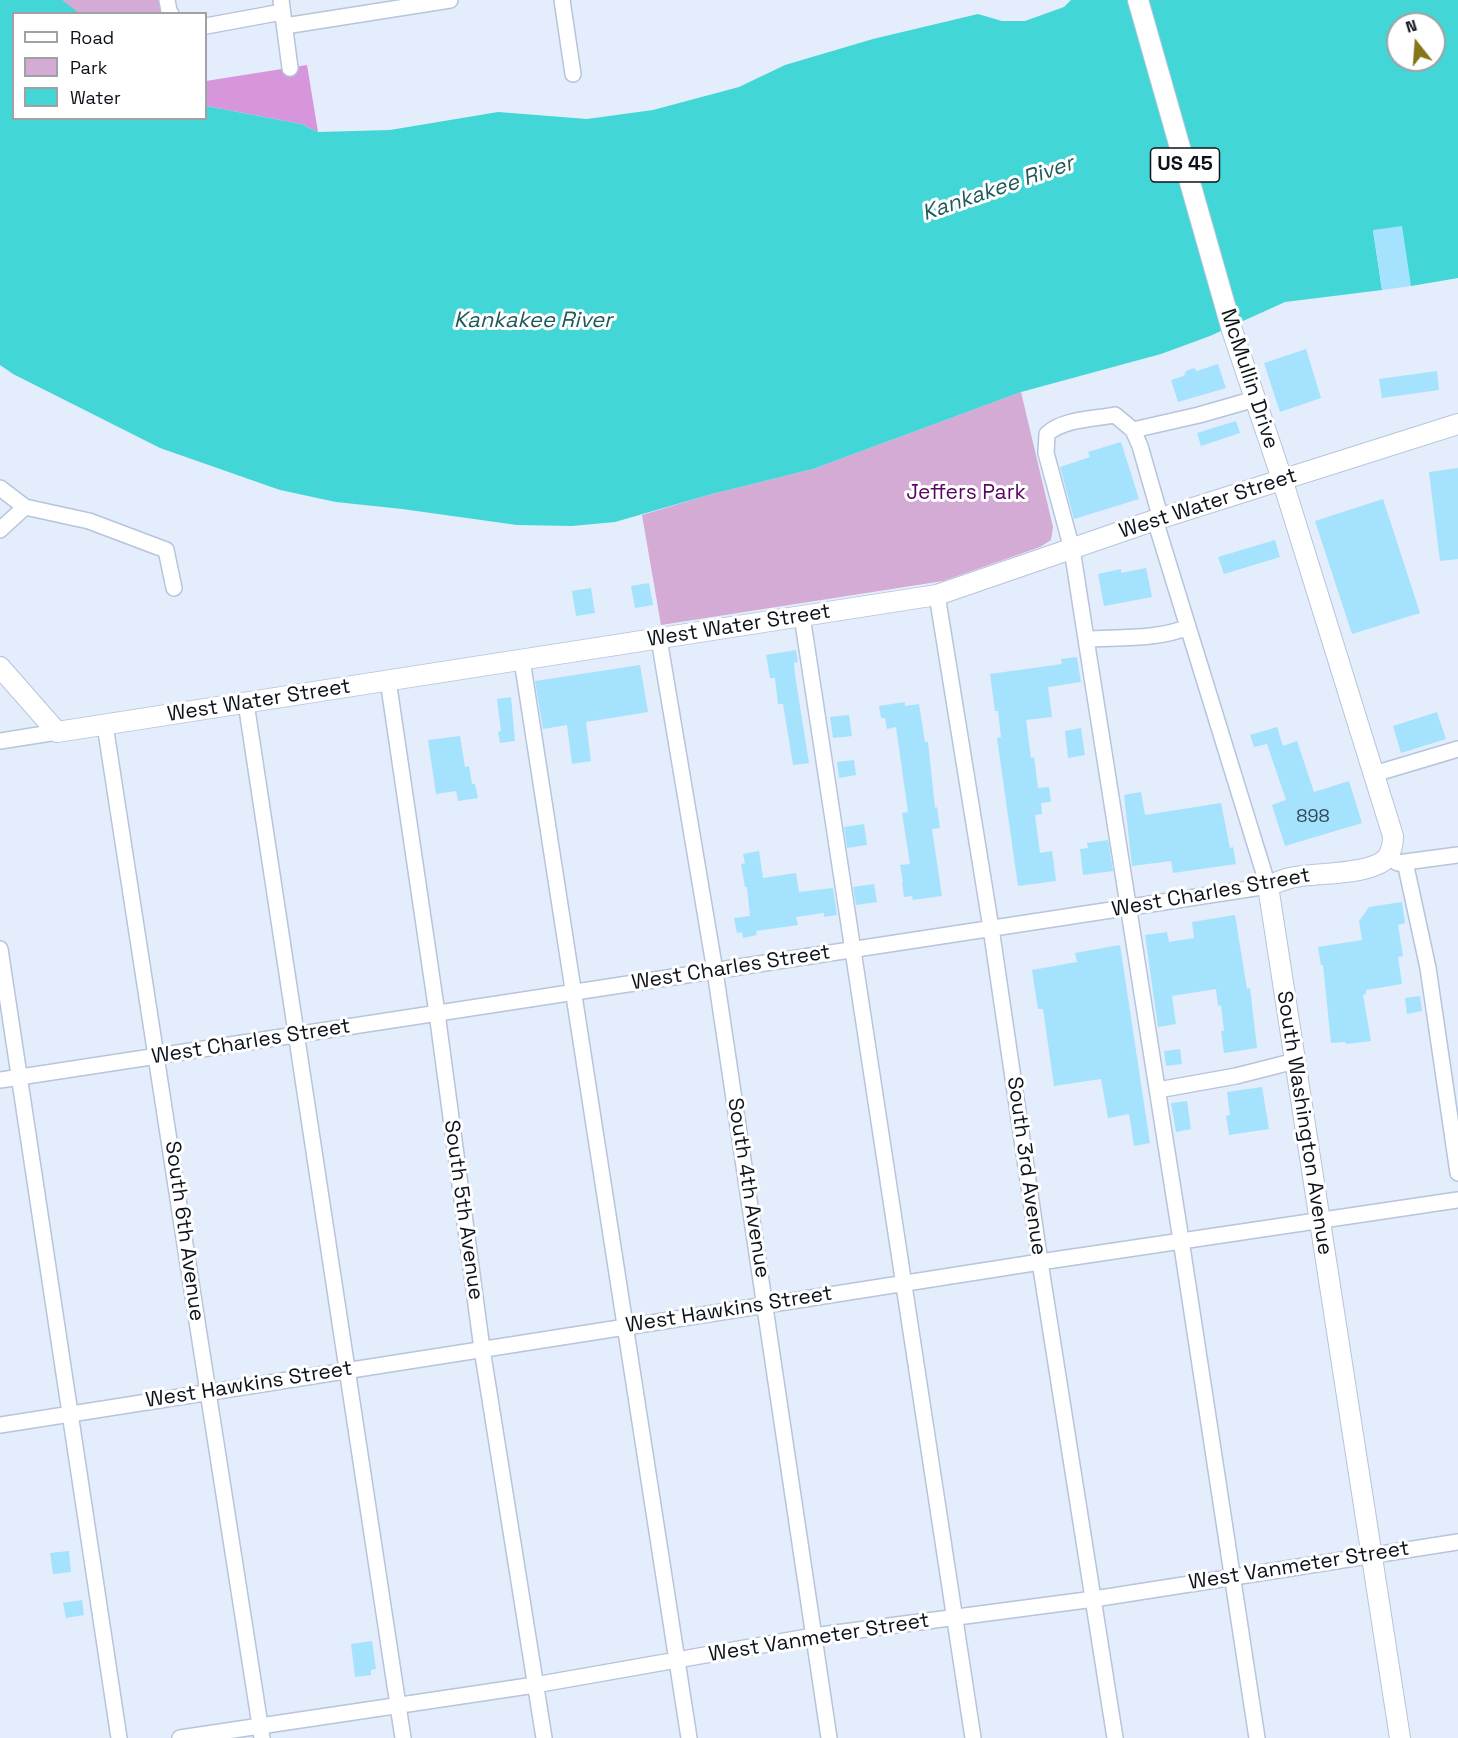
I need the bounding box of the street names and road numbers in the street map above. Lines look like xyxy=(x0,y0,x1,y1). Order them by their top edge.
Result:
road number: US 45 xyxy=(1150,148,1220,182)
street label: McMullin Drive xyxy=(1214,306,1284,452)
street label: West Water Street xyxy=(1116,463,1300,545)
street label: West Water Street xyxy=(646,599,832,653)
street label: West Water Street xyxy=(166,674,352,728)
street label: West Charles Street xyxy=(1110,863,1312,923)
street label: West Charles Street xyxy=(630,940,832,996)
street label: South Washington Avenue xyxy=(1271,989,1337,1257)
street label: West Charles Street xyxy=(150,1014,352,1070)
street label: South 3rd Avenue xyxy=(1001,1075,1051,1257)
street label: South 4th Avenue xyxy=(721,1096,775,1280)
street label: South 5th Avenue xyxy=(438,1118,488,1302)
street label: South 6th Avenue xyxy=(159,1139,209,1323)
street label: West Hawkins Street xyxy=(624,1281,834,1339)
street label: West Hawkins Street xyxy=(144,1356,354,1414)
street label: West Vanmeter Street xyxy=(1187,1536,1411,1596)
street label: West Vanmeter Street xyxy=(707,1608,931,1668)

